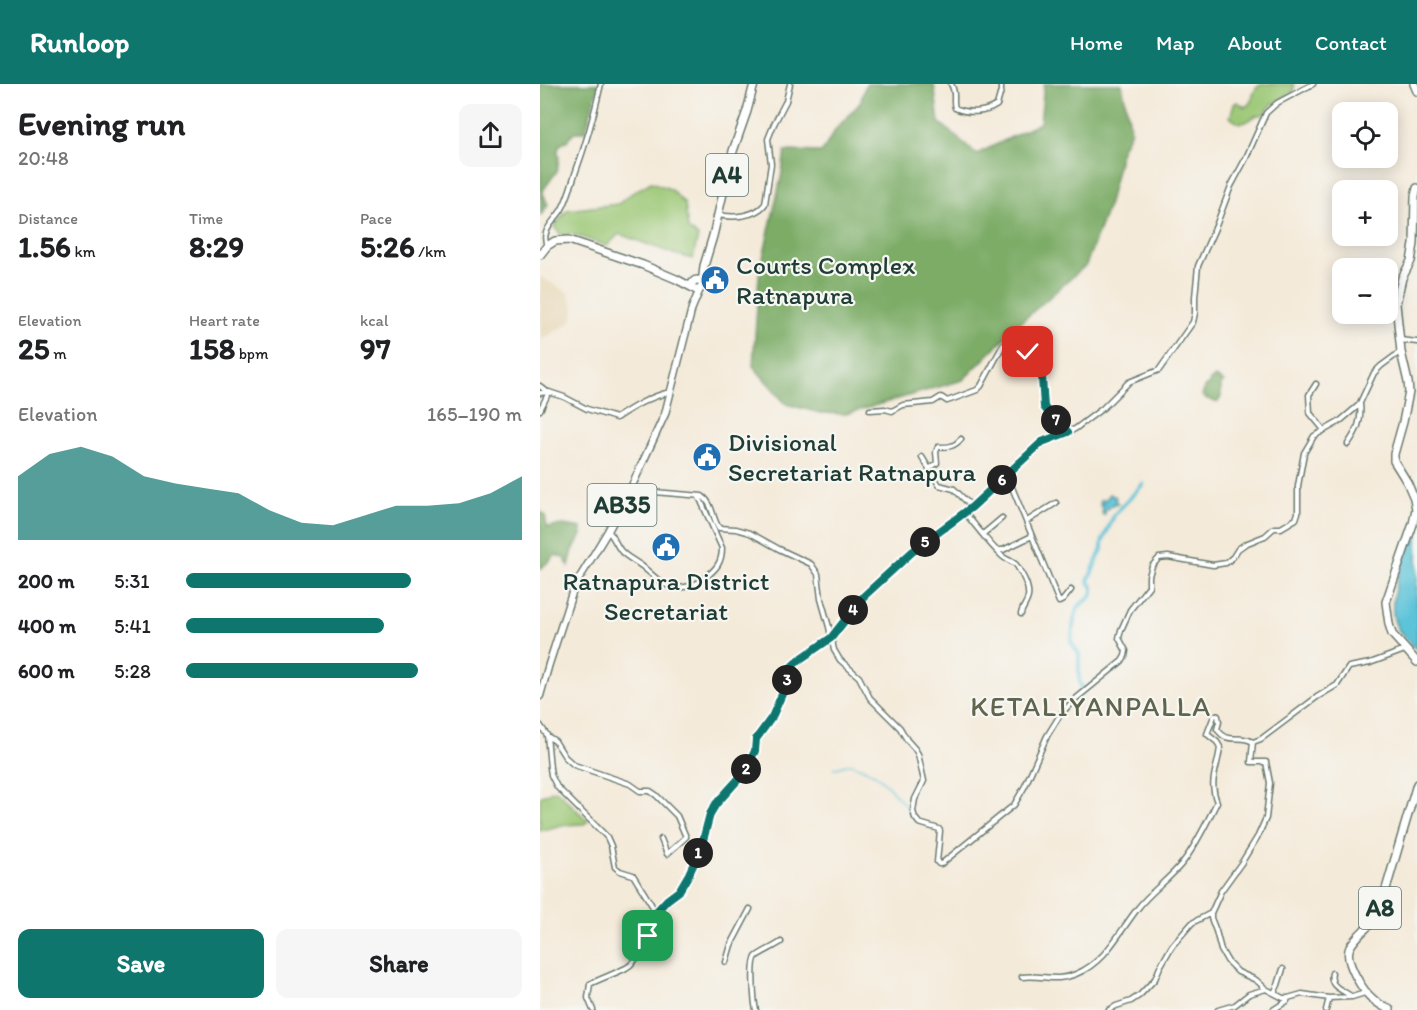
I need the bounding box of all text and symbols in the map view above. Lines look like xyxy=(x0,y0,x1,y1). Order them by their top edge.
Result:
text: Runloop xyxy=(30,25,129,59)
text: Home xyxy=(1070,30,1123,55)
text: Map xyxy=(1156,30,1195,55)
text: About xyxy=(1228,30,1282,55)
text: Contact xyxy=(1315,30,1387,55)
map controls xyxy=(1332,102,1398,324)
button: locate xyxy=(1332,102,1398,168)
text: Evening run xyxy=(18,104,185,143)
button: share xyxy=(459,104,522,167)
text: 20:48 xyxy=(18,146,69,170)
road number: A4 xyxy=(706,154,748,196)
button: + xyxy=(1332,180,1398,246)
text: Distance xyxy=(18,209,78,228)
text: Time xyxy=(189,209,223,228)
text: Pace xyxy=(360,209,392,228)
text: 1.56 xyxy=(18,228,71,265)
text: 8:29 xyxy=(189,228,244,265)
text: 5:26 xyxy=(360,228,415,265)
text: km xyxy=(71,242,96,261)
text: /km xyxy=(415,242,446,261)
place label: Courts Complex Ratnapura xyxy=(736,249,915,311)
button: − xyxy=(1332,258,1398,324)
public building icon: Courts Complex Ratnapura xyxy=(699,264,731,296)
text: Elevation xyxy=(18,311,82,330)
text: Heart rate xyxy=(189,311,260,330)
text: kcal xyxy=(360,311,388,330)
pin xyxy=(1002,326,1053,377)
text: 25 xyxy=(18,330,50,367)
text: 158 xyxy=(189,330,235,367)
text: 97 xyxy=(360,330,391,367)
icon: check xyxy=(1011,335,1044,368)
text: m xyxy=(50,344,67,363)
text: bpm xyxy=(235,344,268,363)
text: Elevation xyxy=(18,402,97,426)
text: 165–190 m xyxy=(427,402,522,426)
pin: 7 xyxy=(1041,405,1071,435)
text: 7 xyxy=(1052,410,1060,429)
place label: Divisional Secretariat Ratnapura xyxy=(728,426,977,488)
public building icon: Divisional Secretariat Ratnapura xyxy=(691,441,723,473)
pin: 6 xyxy=(987,465,1017,495)
text: 6 xyxy=(998,470,1006,489)
road number: AB35 xyxy=(588,484,656,526)
pin: 5 xyxy=(910,527,940,557)
public building icon: Ratnapura District Secretariat xyxy=(650,531,682,563)
text: 5 xyxy=(921,532,929,551)
place label: Ratnapura District Secretariat xyxy=(562,565,770,627)
text: 200 m xyxy=(18,569,74,593)
text: 5:31 xyxy=(114,569,150,593)
pin: 4 xyxy=(838,595,868,625)
text: 4 xyxy=(848,600,858,619)
text: 400 m xyxy=(18,614,76,638)
text: 5:41 xyxy=(114,614,151,638)
text: 600 m xyxy=(18,659,75,683)
text: 5:28 xyxy=(114,659,151,683)
pin: 3 xyxy=(772,665,802,695)
text: 3 xyxy=(783,670,791,689)
district label: KETALIYANPALLA xyxy=(970,689,1212,723)
pin: 2 xyxy=(731,754,761,784)
text: 2 xyxy=(742,759,750,778)
pin: 1 xyxy=(683,838,713,868)
text: 1 xyxy=(694,843,702,862)
road number: A8 xyxy=(1359,887,1401,929)
pin xyxy=(622,910,673,961)
icon: arrive xyxy=(631,919,664,952)
button: Save xyxy=(18,929,264,998)
button: Share xyxy=(276,929,522,998)

